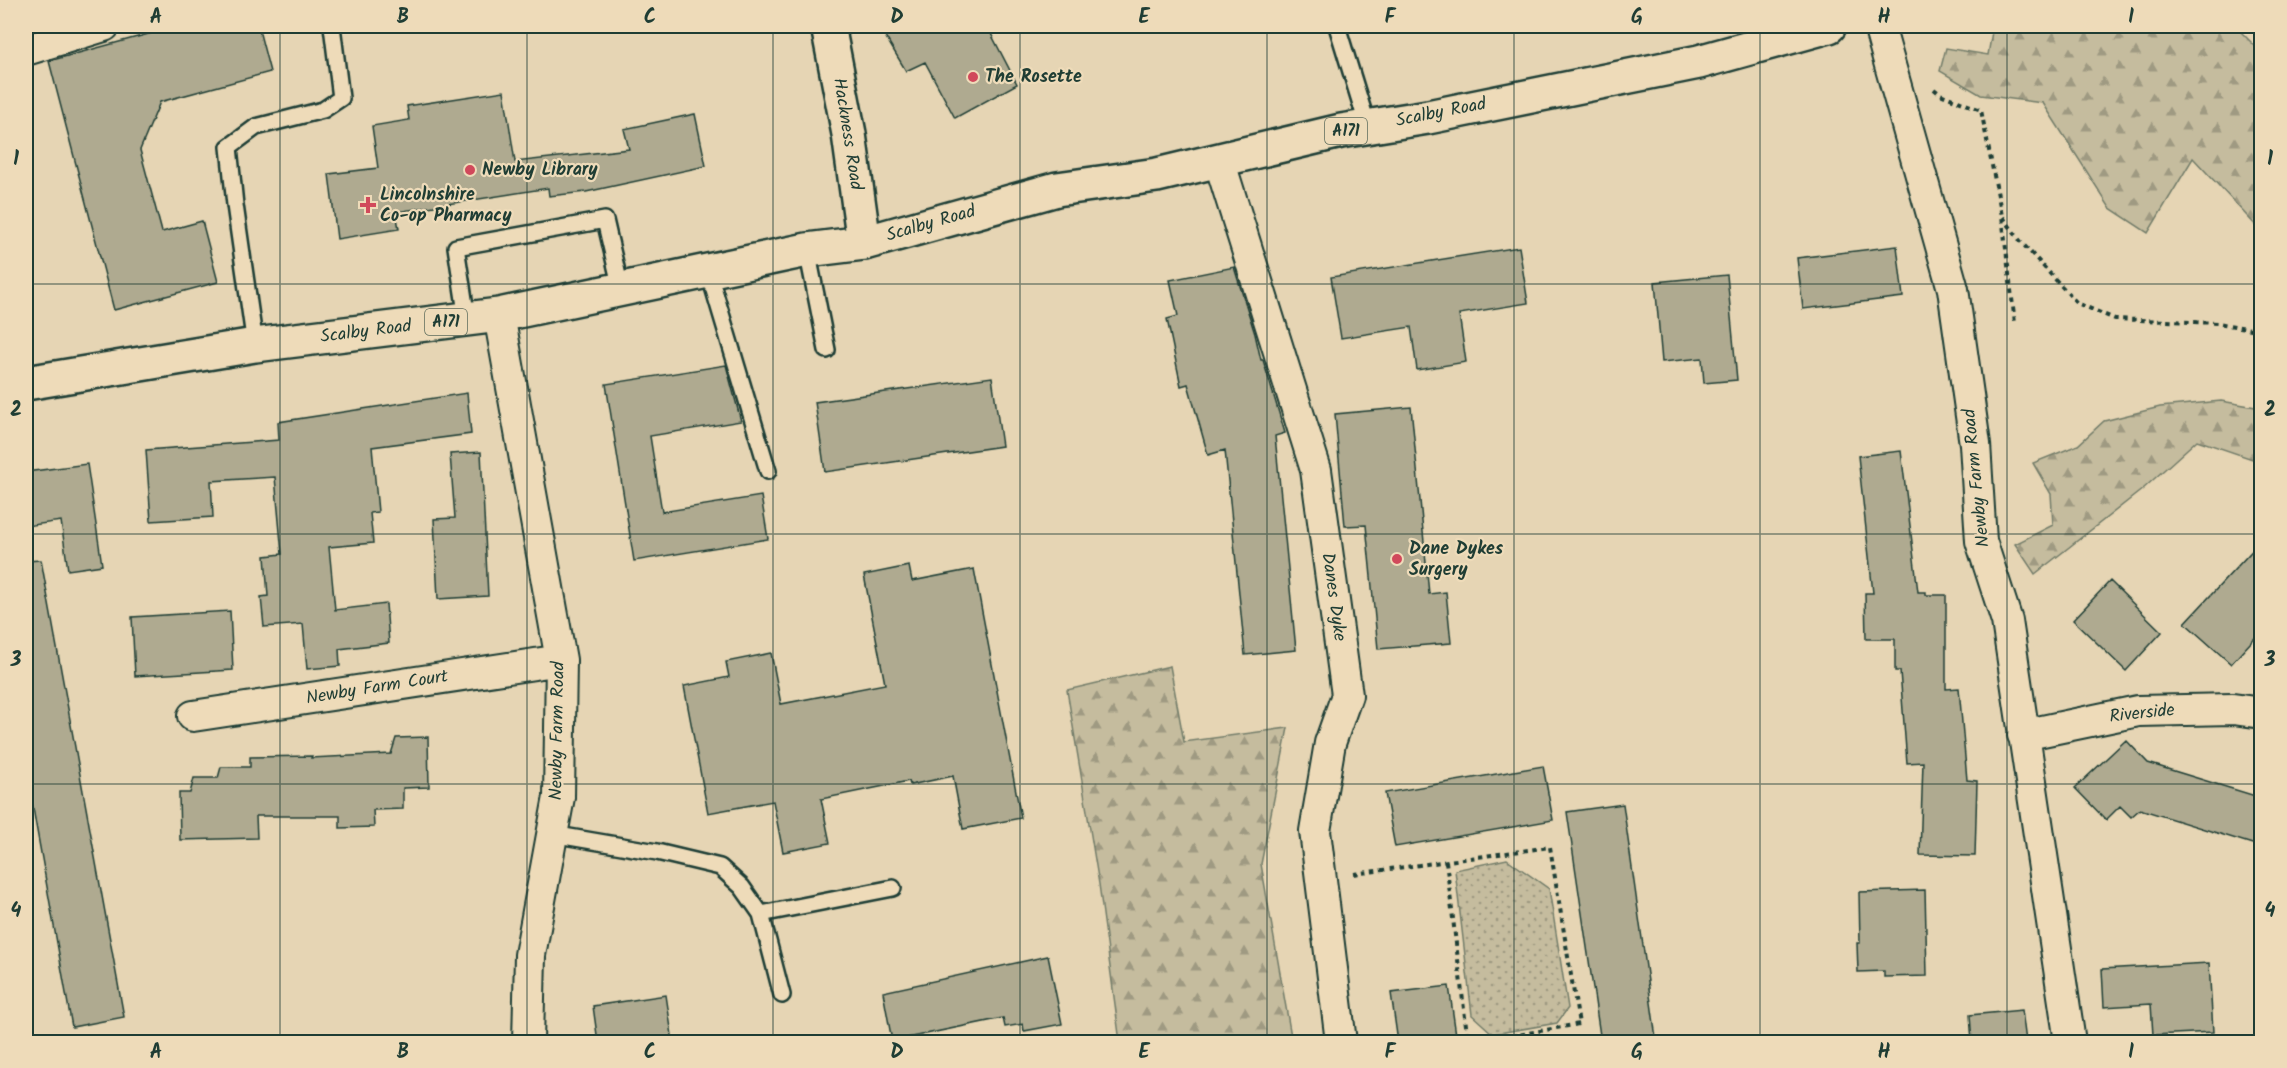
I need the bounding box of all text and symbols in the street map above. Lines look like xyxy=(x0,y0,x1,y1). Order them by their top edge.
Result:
text: A xyxy=(150,2,162,34)
text: B xyxy=(397,2,409,34)
text: C xyxy=(644,2,656,34)
text: D xyxy=(890,2,904,34)
text: E xyxy=(1138,2,1150,34)
text: F xyxy=(1385,2,1397,34)
text: G xyxy=(1631,2,1643,34)
text: H xyxy=(1877,2,1891,34)
text: I xyxy=(2128,2,2134,34)
place label: The Rosette xyxy=(985,63,1082,92)
marker: The Rosette xyxy=(966,70,980,84)
street label: Hackness Road xyxy=(824,76,870,193)
street label: Scalby Road xyxy=(1393,90,1490,136)
road number: A171 xyxy=(1325,118,1367,144)
text: 1 xyxy=(13,144,19,176)
text: 1 xyxy=(2267,144,2273,176)
place label: Newby Library xyxy=(482,156,598,185)
marker: Newby Library xyxy=(463,163,477,177)
place label: Lincolnshire Co-op Pharmacy xyxy=(380,181,512,231)
street label: Scalby Road xyxy=(883,197,980,251)
marker: Lincolnshire Co-op Pharmacy xyxy=(361,198,375,212)
road number: A171 xyxy=(425,309,467,335)
street label: Scalby Road xyxy=(319,312,414,352)
text: 2 xyxy=(10,395,22,427)
text: 2 xyxy=(2264,395,2276,427)
street label: Newby Farm Road xyxy=(1955,406,1999,549)
place label: Dane Dykes Surgery xyxy=(1409,535,1504,585)
street label: Danes Dyke xyxy=(1312,551,1354,643)
marker: Dane Dykes Surgery xyxy=(1390,552,1404,566)
text: 3 xyxy=(10,645,22,677)
text: 3 xyxy=(2264,645,2276,677)
street label: Newby Farm Road xyxy=(542,660,574,801)
street label: Newby Farm Court xyxy=(304,662,451,714)
street label: Riverside xyxy=(2108,696,2176,732)
text: 4 xyxy=(11,896,22,928)
text: 4 xyxy=(2265,896,2276,928)
text: A xyxy=(150,1037,162,1068)
text: B xyxy=(397,1037,409,1068)
text: C xyxy=(644,1037,656,1068)
text: D xyxy=(890,1037,904,1068)
text: E xyxy=(1138,1037,1150,1068)
text: F xyxy=(1385,1037,1397,1068)
text: G xyxy=(1631,1037,1643,1068)
text: H xyxy=(1877,1037,1891,1068)
text: I xyxy=(2128,1037,2134,1068)

